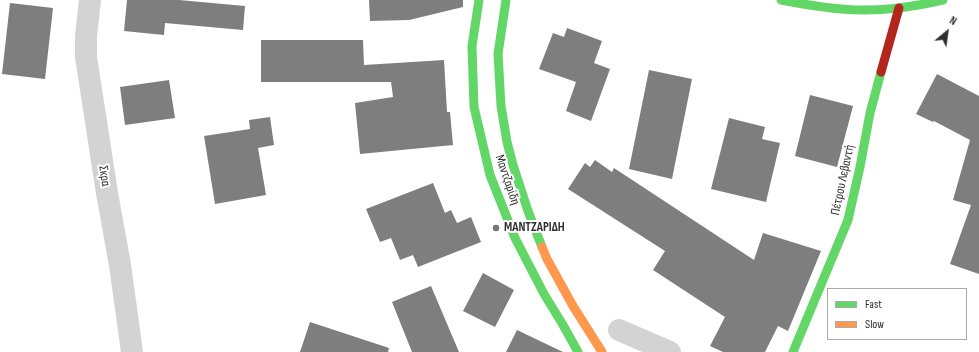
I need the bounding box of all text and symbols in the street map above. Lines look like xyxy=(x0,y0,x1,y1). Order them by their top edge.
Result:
north arrow xyxy=(927,12,967,52)
text: N xyxy=(947,14,959,28)
street label: Πέτρου Λεβαντή xyxy=(828,143,858,217)
street label: Μαντζαρίδη xyxy=(491,153,523,207)
street label: Σκρα xyxy=(95,165,113,187)
place label: ΜΑΝΤΖΑΡΙΔΗ xyxy=(504,220,565,236)
marker: ΜΑΝΤΖΑΡΙΔΗ xyxy=(491,223,501,233)
legend xyxy=(827,288,967,340)
text: Fast xyxy=(865,297,882,312)
text: Slow xyxy=(865,317,884,332)

